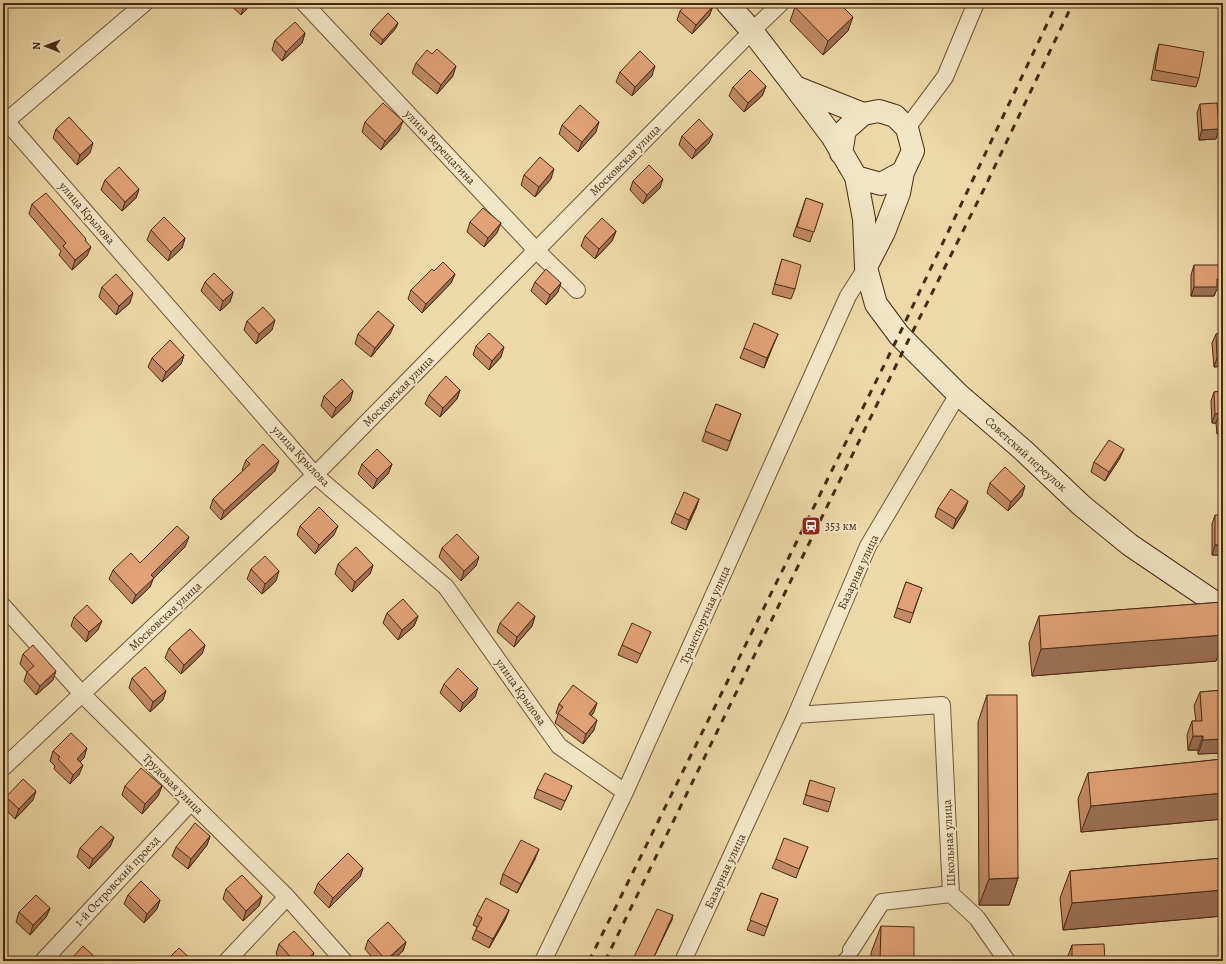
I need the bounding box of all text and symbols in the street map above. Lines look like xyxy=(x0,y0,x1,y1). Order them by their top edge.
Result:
north arrow xyxy=(26,26,66,66)
text: N xyxy=(29,42,44,50)
street label: улица Верещагина xyxy=(400,105,479,188)
street label: Московская улица xyxy=(586,121,664,199)
street label: улица Крылова xyxy=(55,178,119,248)
street label: Московская улица xyxy=(359,352,437,430)
street label: Советский переулок xyxy=(981,413,1071,495)
street label: улица Крылова xyxy=(268,421,334,490)
station icon: 353 км xyxy=(800,515,822,537)
place label: 353 км xyxy=(825,518,857,534)
street label: Базарная улица xyxy=(834,531,883,612)
street label: Транспортная улица xyxy=(676,563,734,667)
street label: Московская улица xyxy=(125,578,205,654)
street label: улица Крылова xyxy=(491,655,550,729)
street label: Трудовая улица xyxy=(139,750,207,818)
street label: Школьная улица xyxy=(939,799,959,887)
street label: Базарная улица xyxy=(701,830,750,911)
street label: 1-й Островский проезд xyxy=(71,832,163,930)

